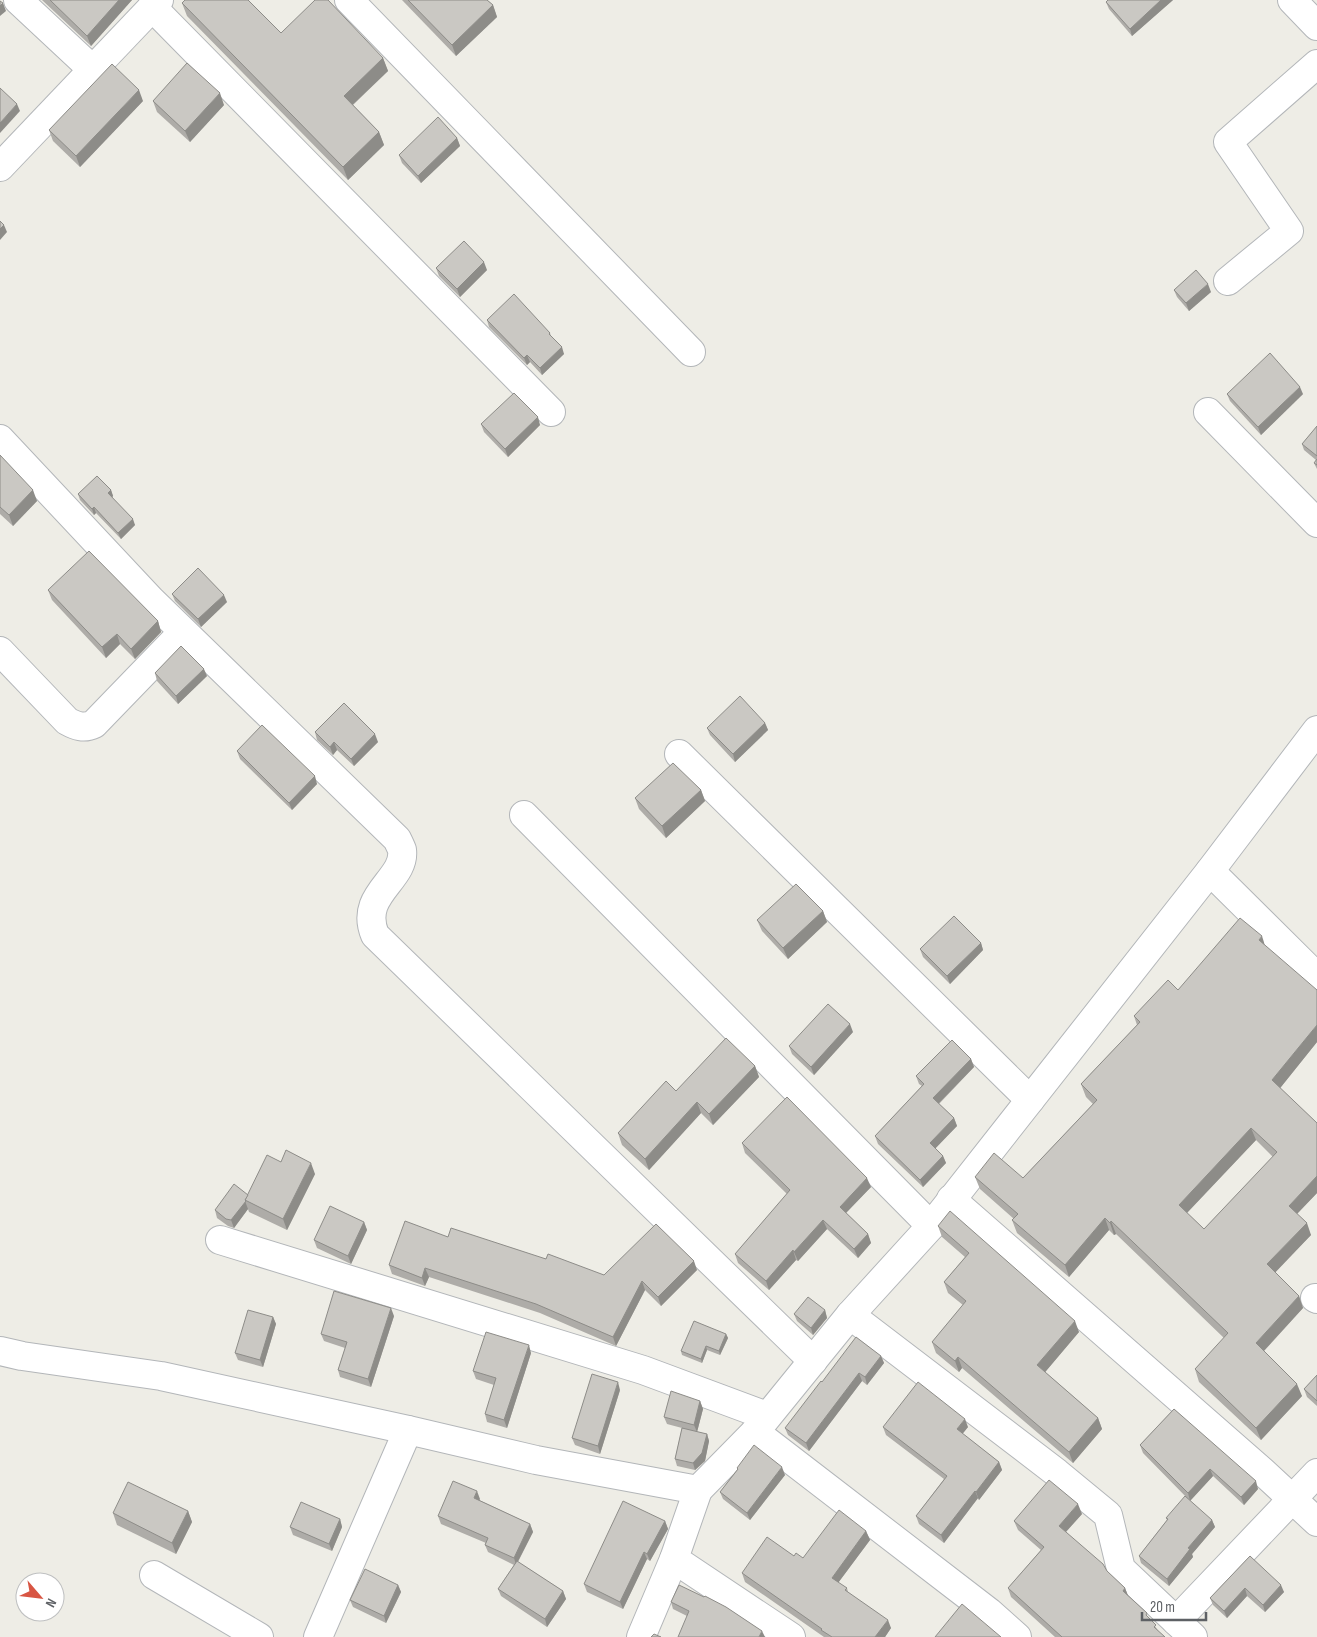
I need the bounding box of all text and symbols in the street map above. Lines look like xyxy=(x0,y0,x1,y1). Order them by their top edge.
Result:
north arrow xyxy=(15,1572,65,1622)
scale bar xyxy=(1142,1590,1206,1622)
text: N xyxy=(42,1596,60,1610)
text: 20 m xyxy=(1150,1598,1175,1617)

